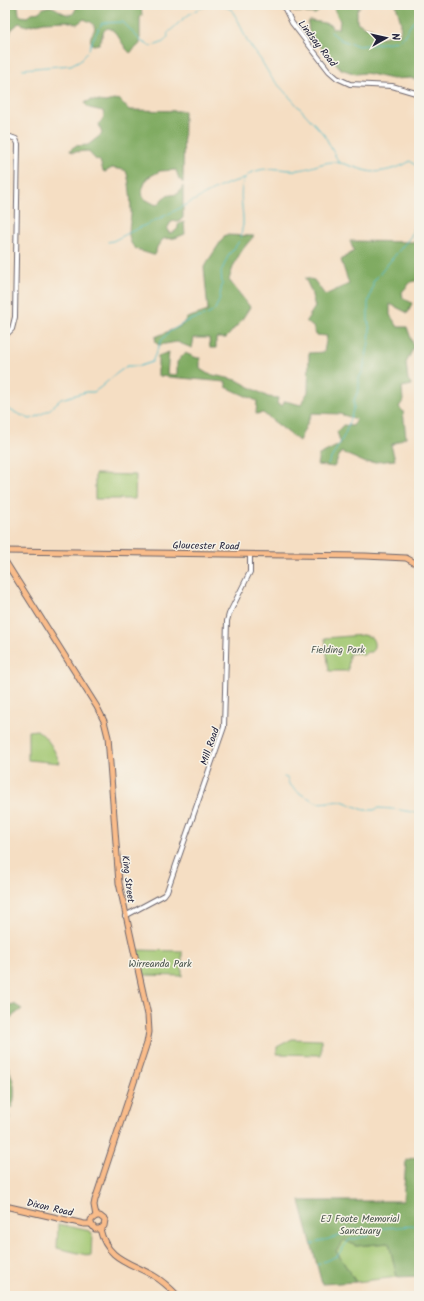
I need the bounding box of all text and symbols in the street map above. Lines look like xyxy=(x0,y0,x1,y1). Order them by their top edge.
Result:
street label: Lindsay Road xyxy=(294,17,341,71)
north arrow xyxy=(366,18,406,58)
text: N xyxy=(386,32,404,41)
street label: Gloucester Road xyxy=(172,537,241,555)
park label: Fielding Park xyxy=(311,642,365,658)
street label: Mill Road xyxy=(196,724,224,767)
street label: King Street xyxy=(117,854,139,904)
park label: Wirreanda Park xyxy=(128,956,192,972)
street label: Dixon Road xyxy=(25,1195,75,1221)
park label: EJ Foote Memorial Sanctuary xyxy=(321,1211,400,1239)

